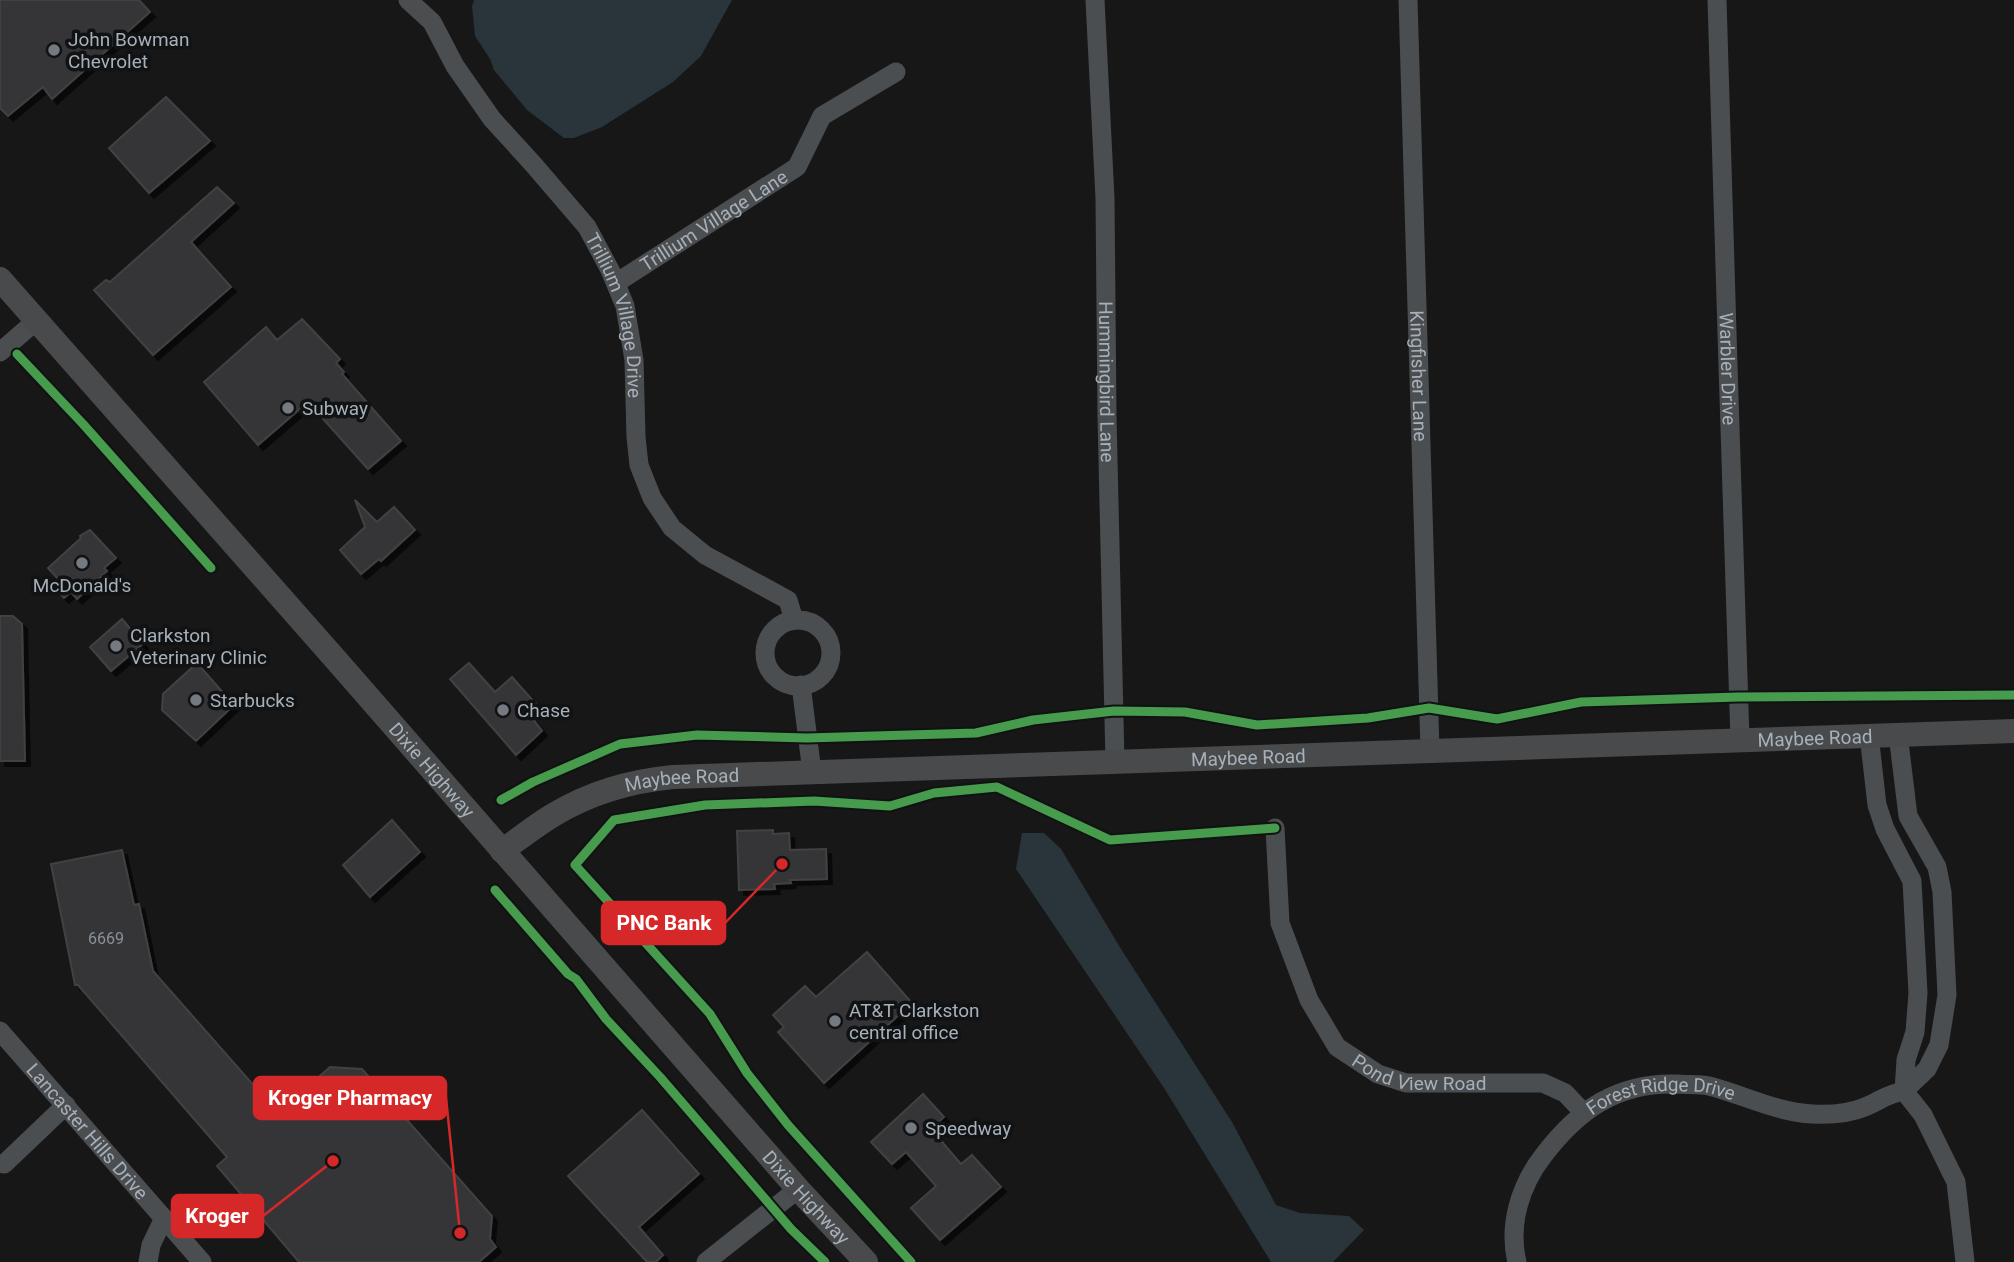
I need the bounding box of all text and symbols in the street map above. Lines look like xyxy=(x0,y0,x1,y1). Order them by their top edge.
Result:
place label: John Bowman Chevrolet xyxy=(68,28,189,73)
marker: John Bowman Chevrolet xyxy=(46,42,62,58)
street label: Trillium Village Lane xyxy=(636,165,792,276)
street label: Trillium Village Drive xyxy=(581,229,646,398)
street label: Hummingbird Lane xyxy=(1094,301,1120,463)
street label: Kingfisher Lane xyxy=(1406,310,1432,442)
street label: Warbler Drive xyxy=(1715,312,1741,425)
place label: Subway xyxy=(302,397,368,420)
marker: Subway xyxy=(280,400,296,416)
marker: McDonald's xyxy=(74,555,90,571)
place label: McDonald's xyxy=(33,574,131,597)
place label: Clarkston Veterinary Clinic xyxy=(130,624,267,669)
marker: Clarkston Veterinary Clinic xyxy=(108,638,124,654)
place label: Starbucks xyxy=(210,689,295,712)
marker: Starbucks xyxy=(188,692,204,708)
place label: Chase xyxy=(517,699,570,722)
marker: Chase xyxy=(495,702,511,718)
street label: Dixie Highway xyxy=(384,718,480,822)
street label: Maybee Road xyxy=(1757,724,1873,751)
street label: Maybee Road xyxy=(1191,744,1306,771)
street label: Maybee Road xyxy=(622,763,740,797)
callout: PNC Bank xyxy=(602,902,725,944)
text: PNC Bank xyxy=(617,911,712,935)
house number: 6669 xyxy=(88,929,124,948)
place label: AT&T Clarkston central office xyxy=(849,999,980,1044)
marker: AT&T Clarkston central office xyxy=(827,1013,843,1029)
street label: Pond View Road xyxy=(1348,1049,1486,1095)
street label: Lancaster Hills Drive xyxy=(22,1058,153,1204)
street label: Forest Ridge Drive xyxy=(1582,1072,1738,1120)
callout: Kroger Pharmacy xyxy=(254,1077,446,1119)
text: Kroger Pharmacy xyxy=(268,1086,432,1110)
place label: Speedway xyxy=(925,1117,1011,1140)
marker: Speedway xyxy=(903,1120,919,1136)
street label: Dixie Highway xyxy=(758,1145,855,1249)
callout: Kroger xyxy=(172,1195,263,1237)
text: Kroger xyxy=(185,1204,249,1228)

